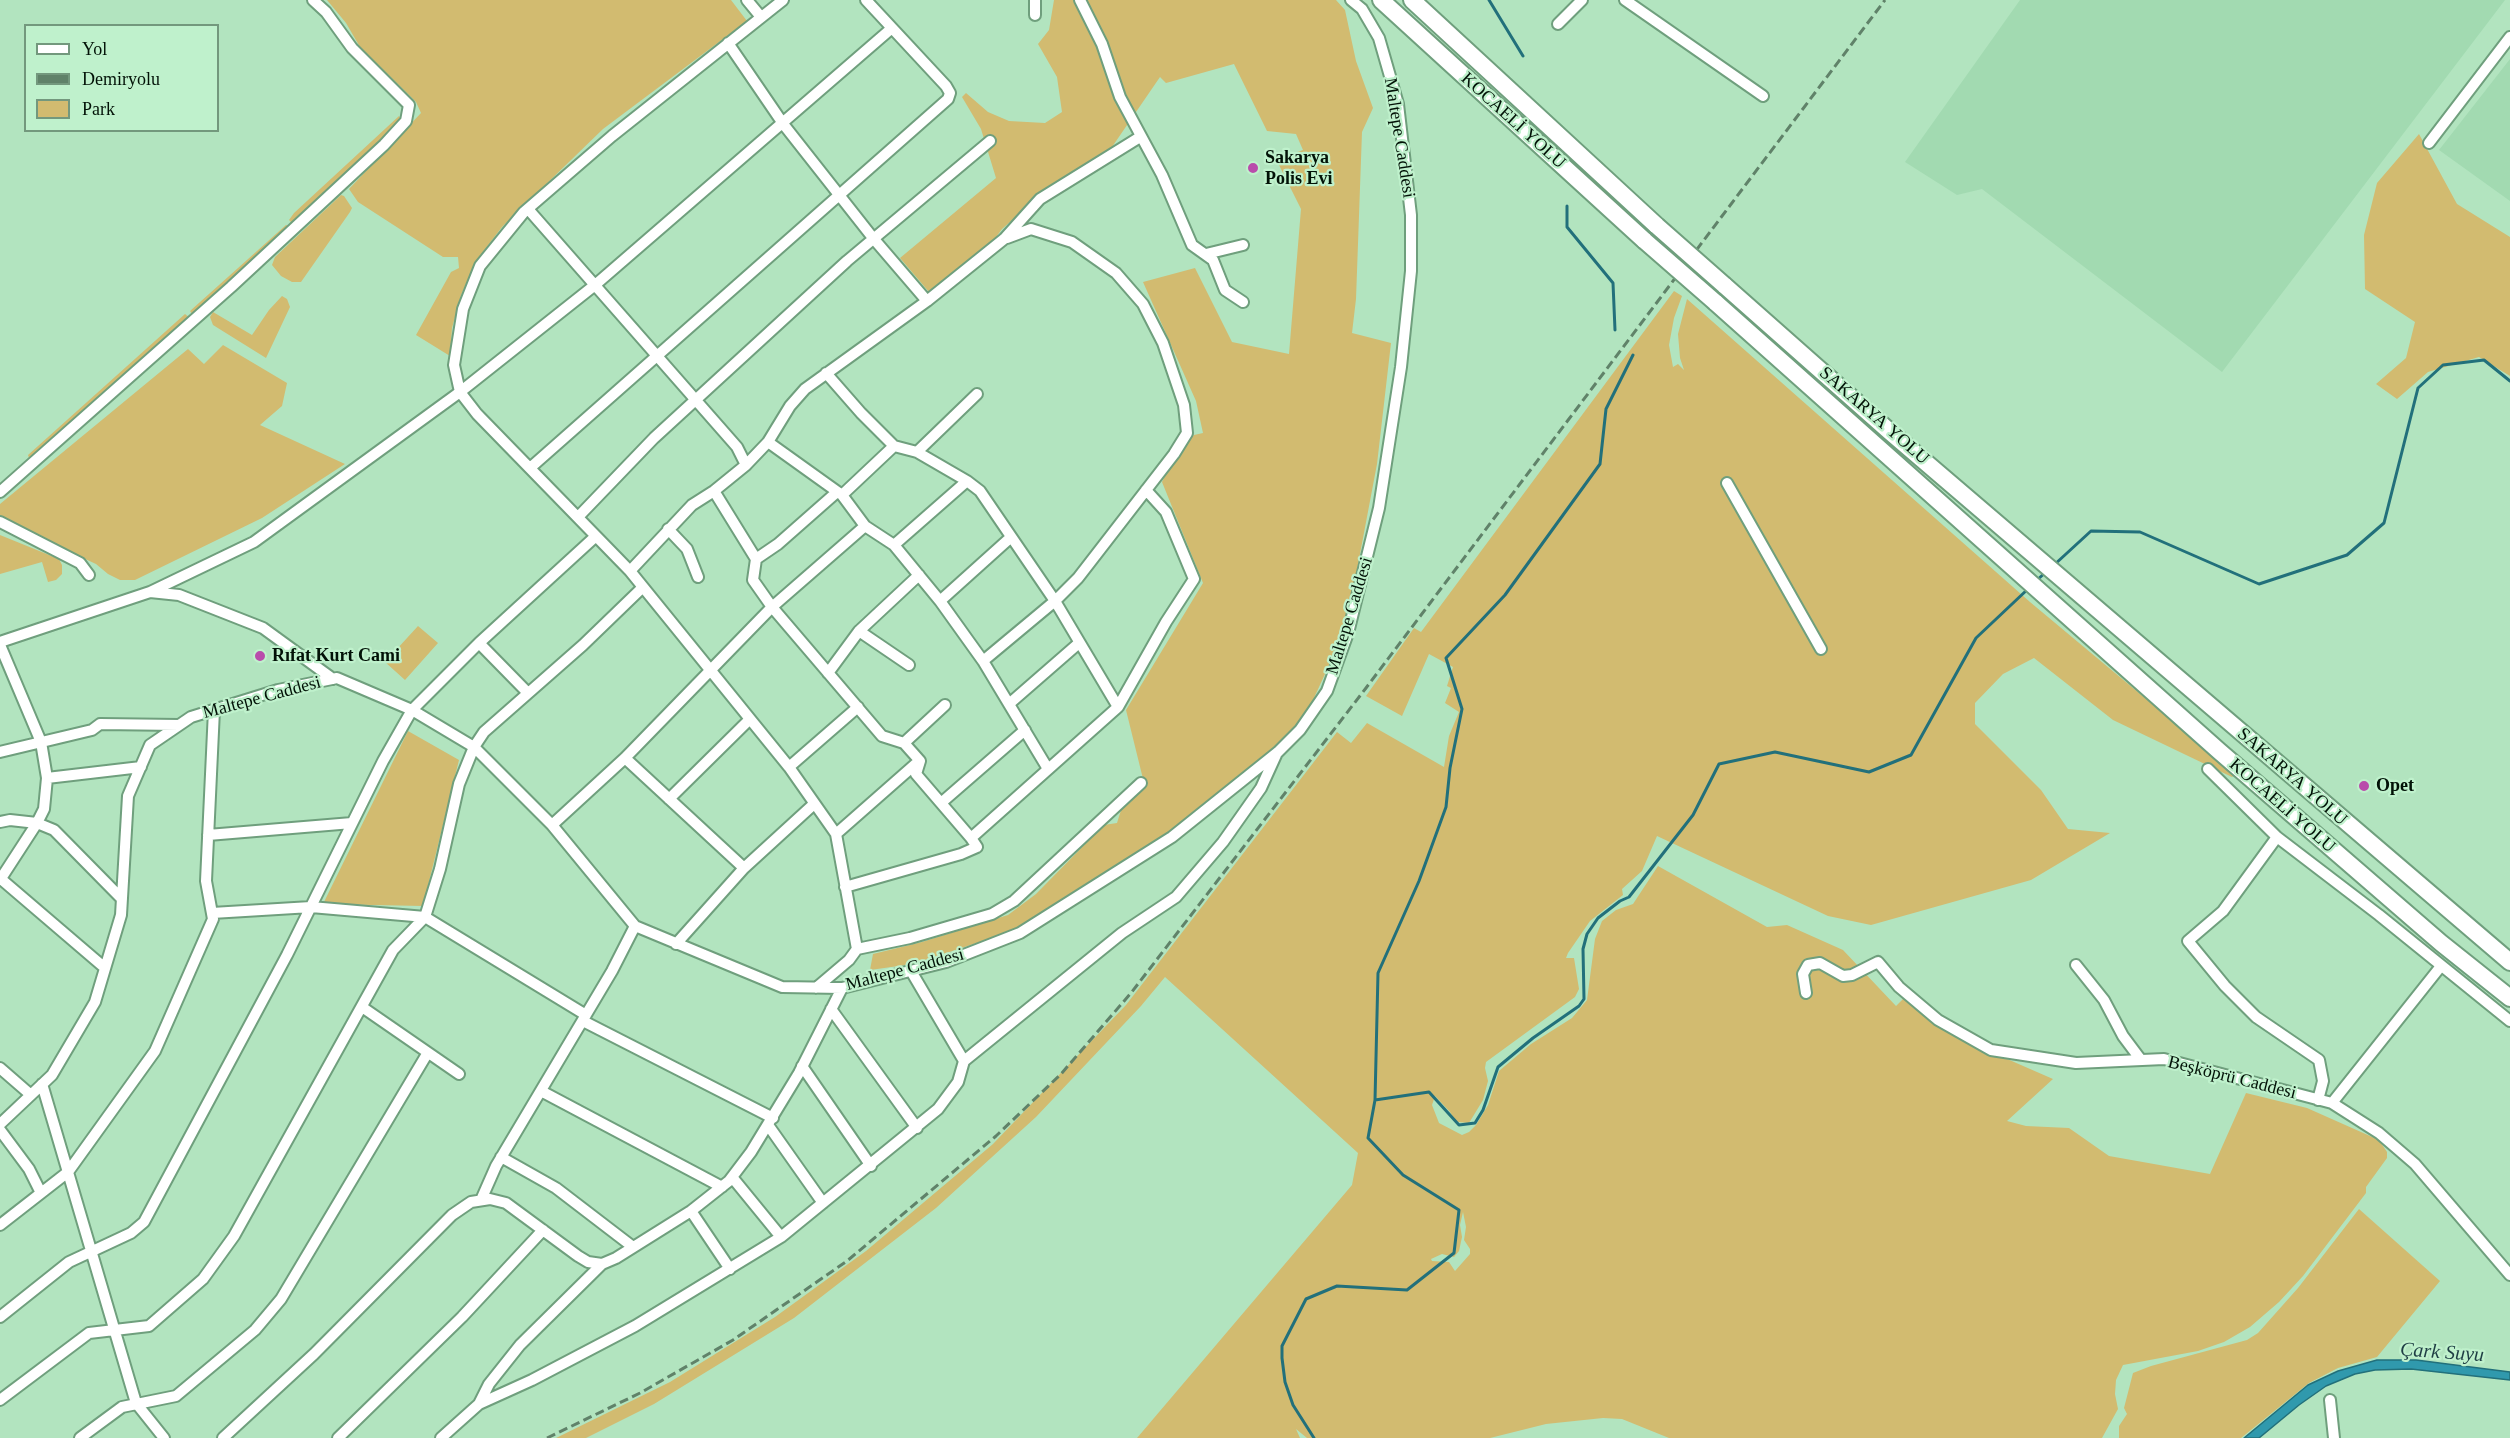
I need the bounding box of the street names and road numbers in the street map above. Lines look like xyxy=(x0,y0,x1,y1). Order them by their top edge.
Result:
street label: KOCAELİ YOLU xyxy=(1456,68,1570,174)
street label: Maltepe Caddesi xyxy=(1379,76,1419,200)
street label: SAKARYA YOLU xyxy=(1815,362,1933,470)
street label: Maltepe Caddesi xyxy=(1322,555,1378,677)
street label: Maltepe Caddesi xyxy=(201,672,323,724)
street label: SAKARYA YOLU xyxy=(2233,723,2351,831)
street label: KOCAELİ YOLU xyxy=(2225,754,2339,858)
street label: Maltepe Caddesi xyxy=(844,944,966,996)
street label: Beşköprü Caddesi xyxy=(2166,1052,2298,1104)

